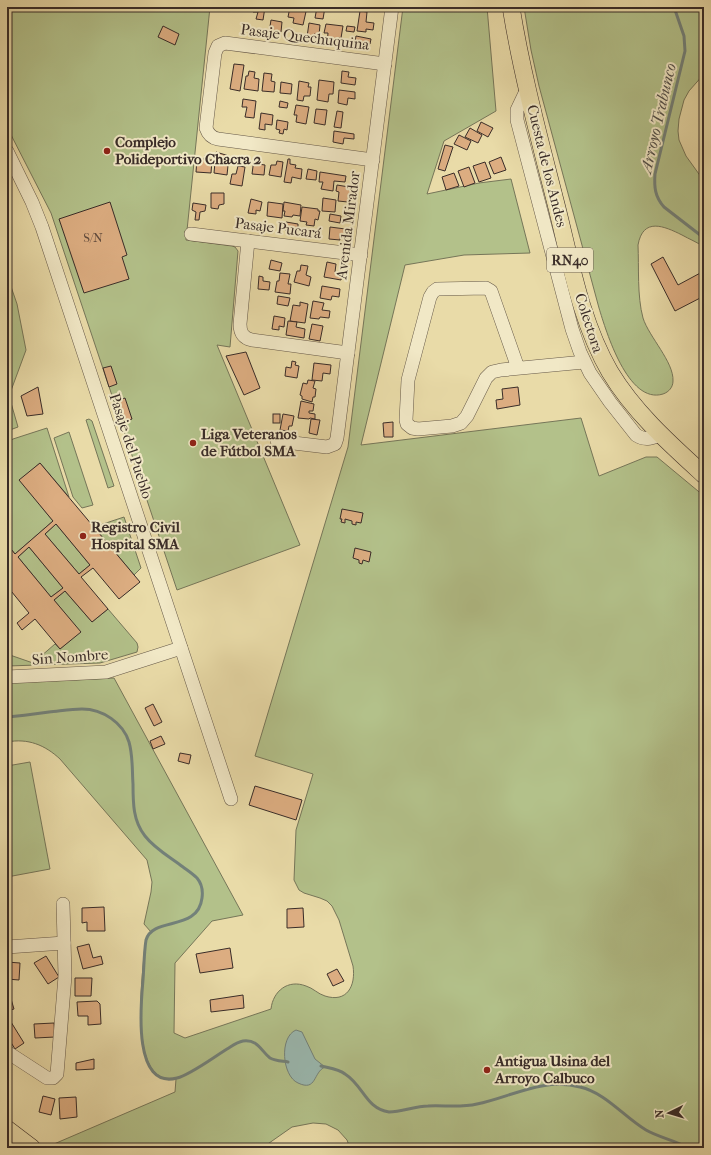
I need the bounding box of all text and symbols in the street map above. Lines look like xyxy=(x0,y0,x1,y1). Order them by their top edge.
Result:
street label: Pasaje Quechuquina xyxy=(240,20,372,54)
water label: Arroyo Trabunco xyxy=(636,61,680,177)
street label: Cuesta de los Andes xyxy=(523,103,571,230)
place label: Complejo Polideportivo Chacra 2 xyxy=(115,133,262,168)
marker: Complejo Polideportivo Chacra 2 xyxy=(102,146,112,156)
street label: Avenida Mirador xyxy=(332,169,364,281)
street label: Pasaje Pucará xyxy=(234,214,323,242)
house number: S/N xyxy=(83,230,103,245)
road number: RN40 xyxy=(547,248,593,272)
street label: Colectora xyxy=(571,291,607,356)
street label: Pasaje del Pueblo xyxy=(105,391,157,501)
place label: Liga Veteranos de Fútbol SMA xyxy=(201,425,297,460)
marker: Liga Veteranos de Fútbol SMA xyxy=(188,438,198,448)
place label: Registro Civil Hospital SMA xyxy=(91,518,181,553)
marker: Registro Civil Hospital SMA xyxy=(78,531,88,541)
street label: Sin Nombre xyxy=(31,645,109,669)
place label: Antigua Usina del Arroyo Calbuco xyxy=(494,1052,611,1087)
marker: Antigua Usina del Arroyo Calbuco xyxy=(482,1065,492,1075)
north arrow xyxy=(649,1093,689,1133)
text: N xyxy=(653,1108,666,1119)

